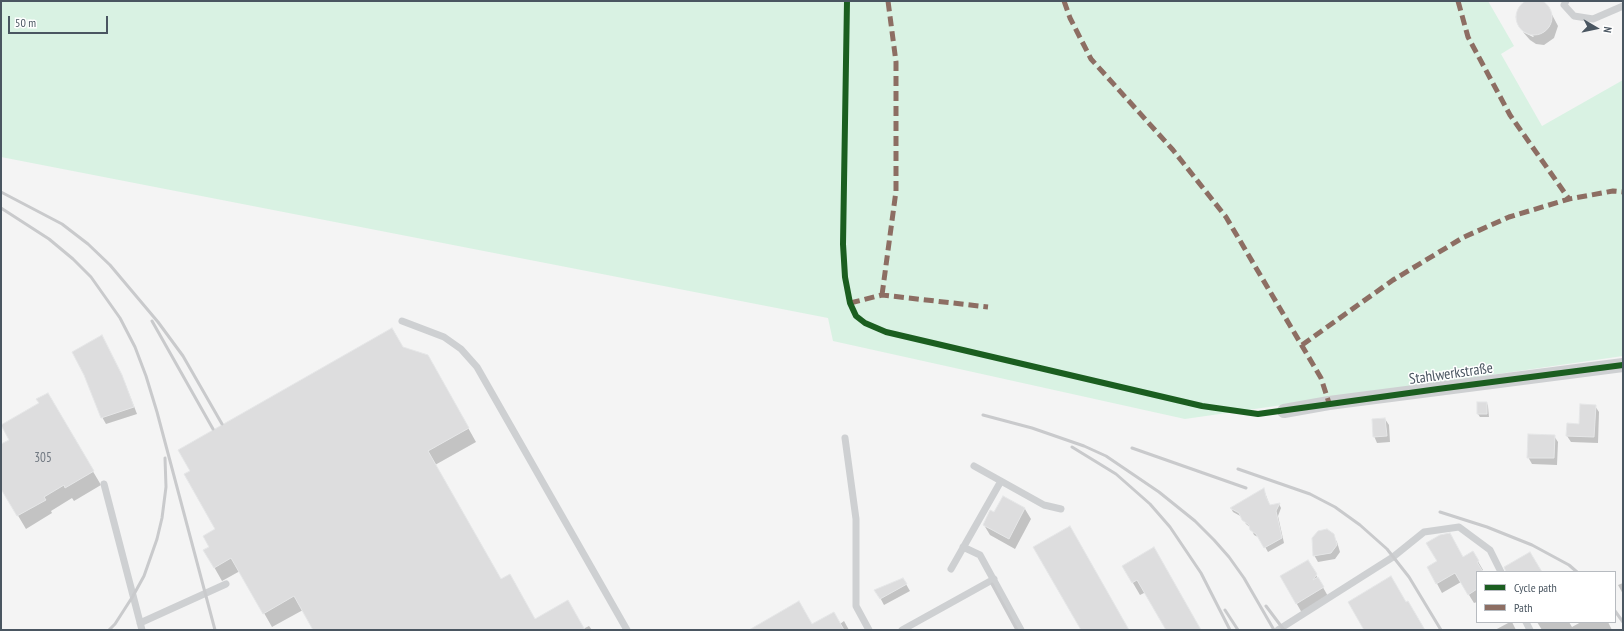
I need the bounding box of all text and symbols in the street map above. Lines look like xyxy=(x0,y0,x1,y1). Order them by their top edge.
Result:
scale bar xyxy=(10,8,110,34)
north arrow xyxy=(1576,8,1616,48)
text: 50 m xyxy=(15,15,36,30)
text: N xyxy=(1600,26,1615,34)
street label: Stahlwerkstraße xyxy=(1408,359,1494,389)
house number: 305 xyxy=(34,450,52,466)
legend xyxy=(1476,571,1616,623)
text: Cycle path xyxy=(1514,580,1557,595)
text: Path xyxy=(1514,600,1532,615)

